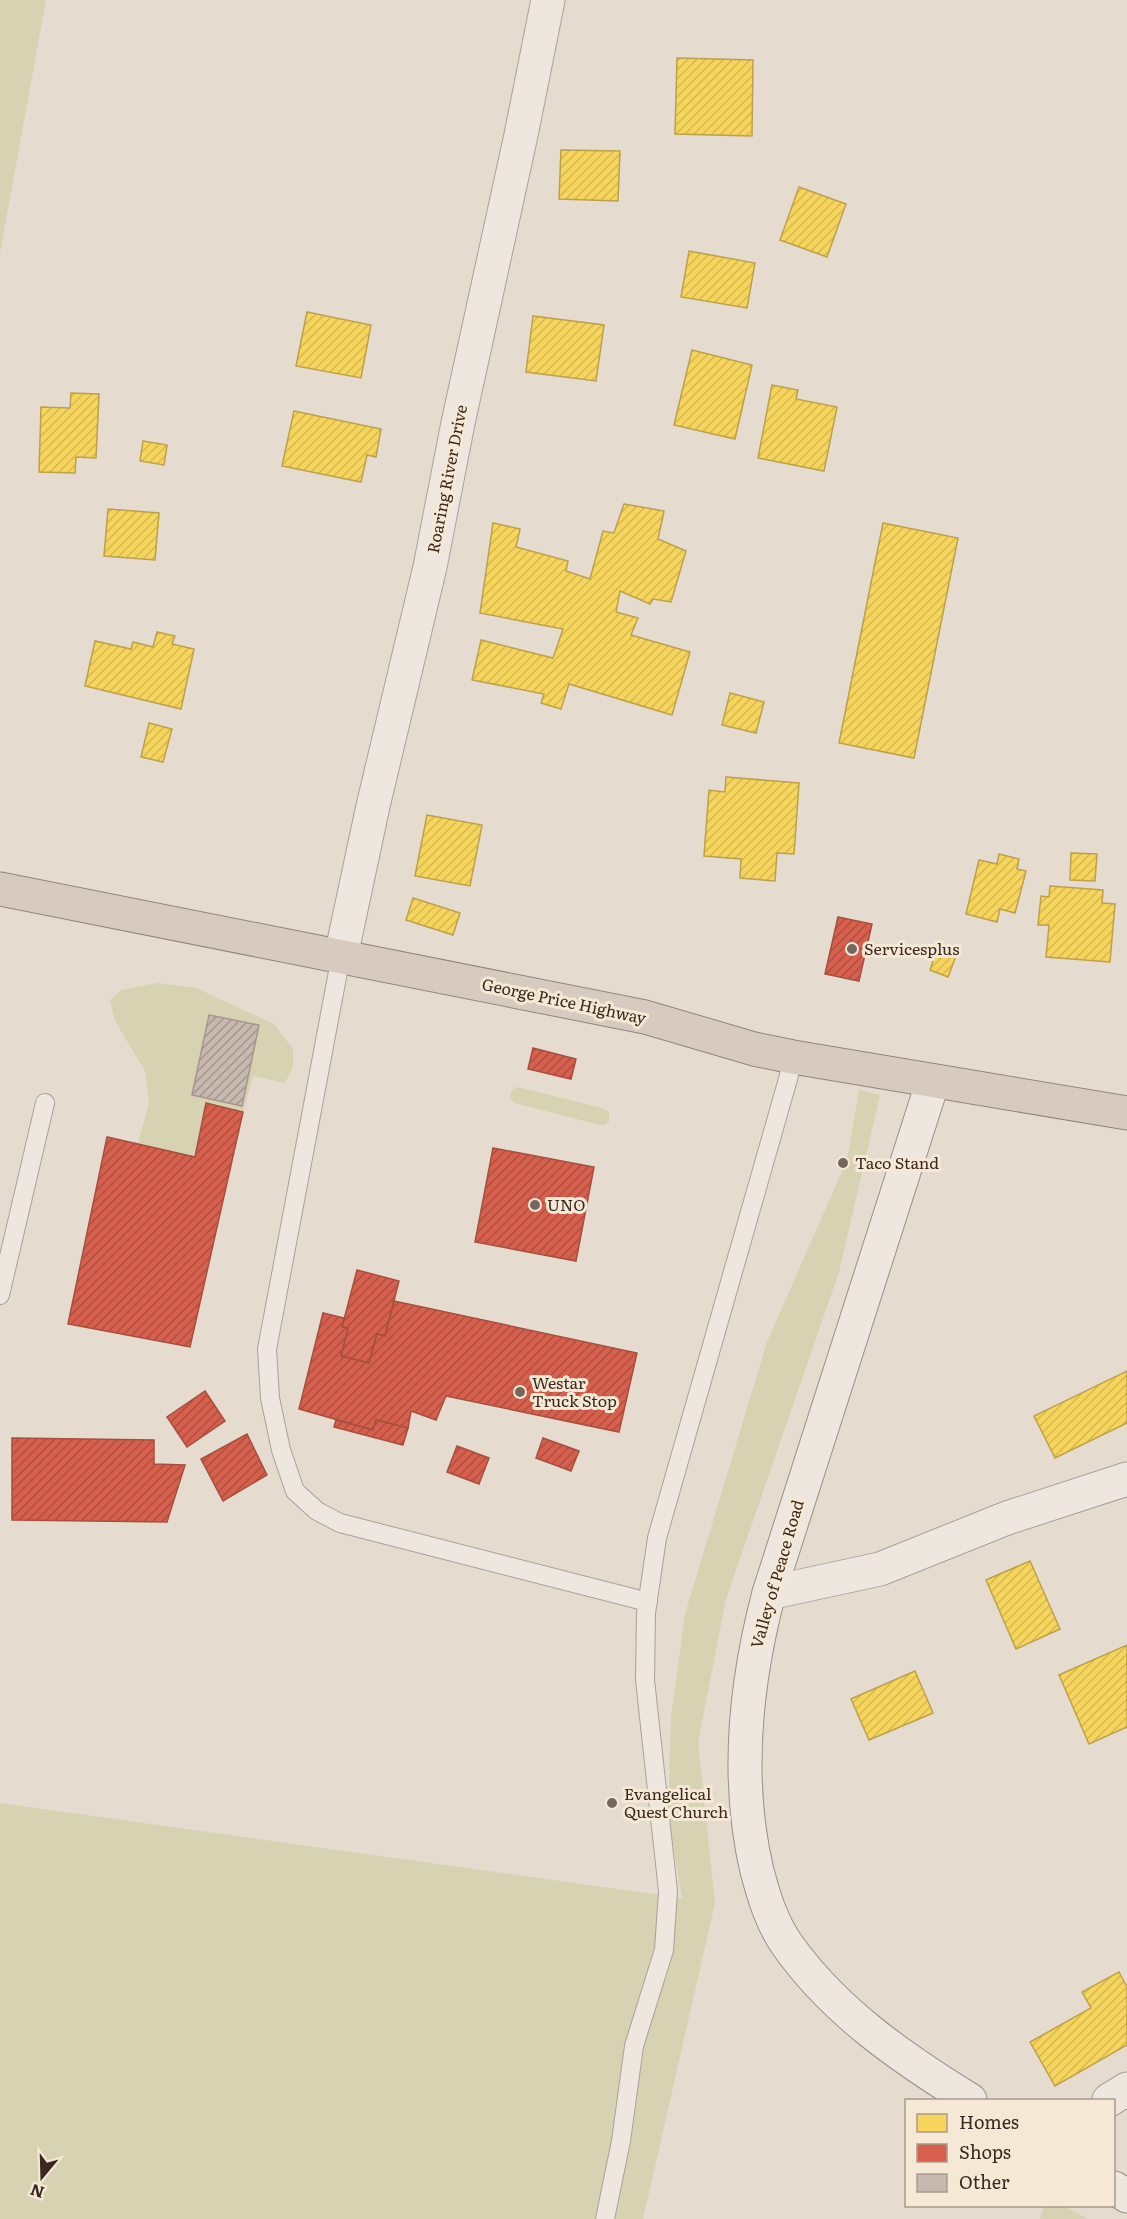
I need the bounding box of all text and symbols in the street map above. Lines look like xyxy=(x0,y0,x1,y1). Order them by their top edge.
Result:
street label: Roaring River Drive xyxy=(420,402,472,555)
place label: Servicesplus xyxy=(864,936,959,960)
marker: Servicesplus xyxy=(845,942,859,956)
street label: George Price Highway xyxy=(480,971,649,1029)
place label: Taco Stand xyxy=(855,1150,939,1174)
marker: Taco Stand xyxy=(836,1156,850,1170)
place label: UNO xyxy=(547,1192,585,1216)
marker: UNO xyxy=(528,1198,542,1212)
place label: Westar Truck Stop xyxy=(532,1370,617,1412)
marker: Westar Truck Stop xyxy=(513,1385,527,1399)
street label: Valley of Peace Road xyxy=(743,1496,809,1651)
place label: Evangelical Quest Church xyxy=(624,1781,729,1823)
marker: Evangelical Quest Church xyxy=(605,1796,619,1810)
legend xyxy=(905,2099,1115,2207)
text: Homes xyxy=(959,2108,1019,2135)
text: Shops xyxy=(959,2138,1011,2165)
north arrow xyxy=(12,2147,72,2207)
text: Other xyxy=(959,2168,1010,2195)
text: N xyxy=(27,2179,47,2206)

